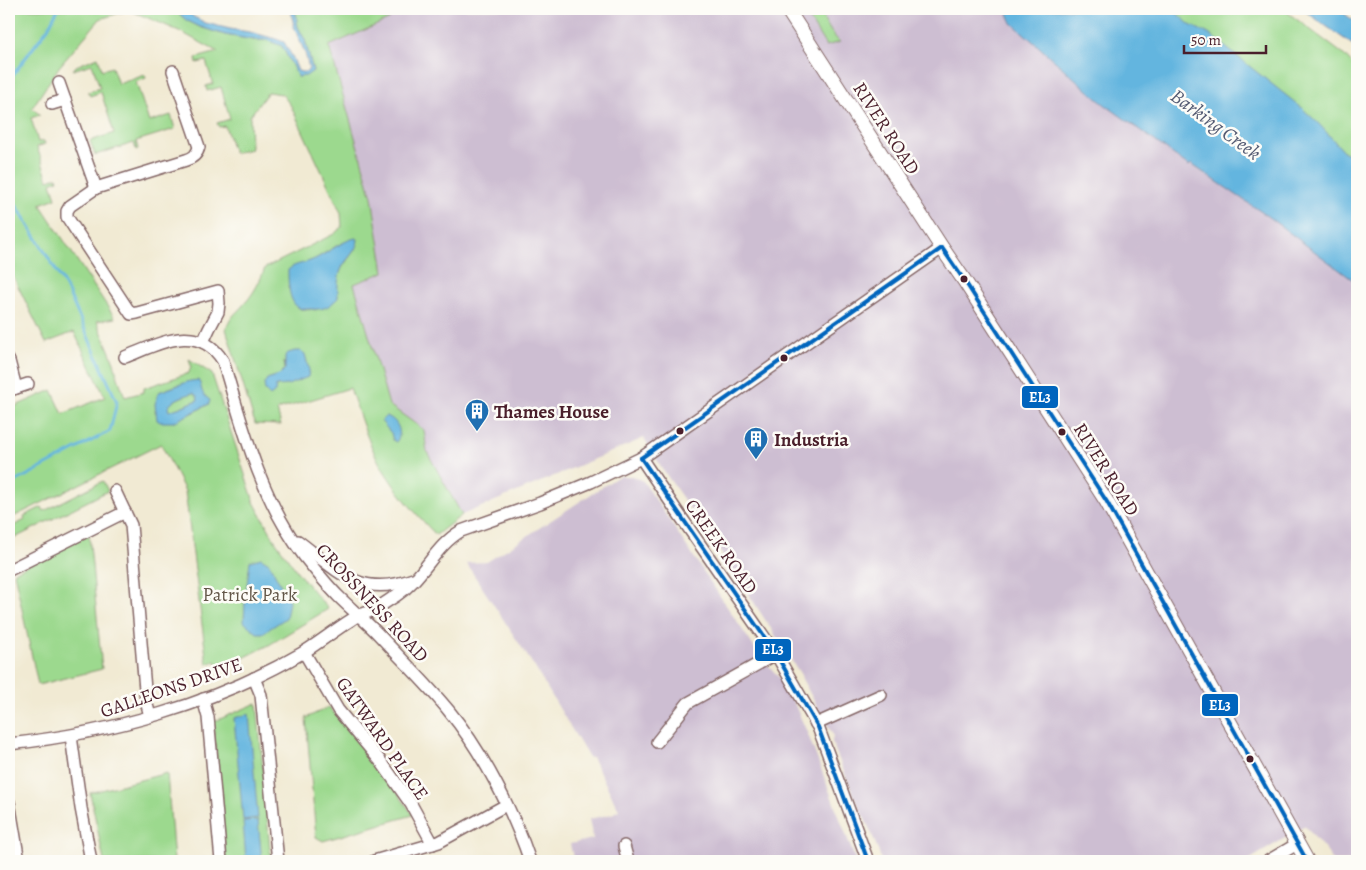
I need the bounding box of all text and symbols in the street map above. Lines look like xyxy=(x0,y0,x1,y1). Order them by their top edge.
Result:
scale bar xyxy=(1184,22,1266,54)
text: 50 m xyxy=(1191,30,1221,50)
street label: RIVER ROAD xyxy=(847,77,926,180)
water label: Barking Creek xyxy=(1165,83,1266,166)
unlabelled marker xyxy=(959,274,969,284)
unlabelled marker xyxy=(779,353,789,363)
line badge: EL3 xyxy=(1021,385,1059,409)
text: EL3 xyxy=(1029,388,1051,407)
building icon: Thames House xyxy=(464,398,490,432)
place label: Thames House xyxy=(494,399,609,425)
street label: RIVER ROAD xyxy=(1067,418,1145,521)
unlabelled marker xyxy=(675,426,685,436)
building icon: Industria xyxy=(743,426,769,460)
place label: Industria xyxy=(774,427,850,453)
unlabelled marker xyxy=(1057,427,1067,437)
street label: CREEK ROAD xyxy=(679,494,764,599)
street label: CROSSNESS ROAD xyxy=(310,537,434,668)
park label: Patrick Park xyxy=(203,582,298,608)
line badge: EL3 xyxy=(754,638,792,662)
text: EL3 xyxy=(762,640,784,659)
street label: GALLEONS DRIVE xyxy=(97,651,246,724)
street label: GATWARD PLACE xyxy=(330,672,434,805)
line badge: EL3 xyxy=(1201,693,1239,717)
text: EL3 xyxy=(1209,696,1231,715)
unlabelled marker xyxy=(1245,754,1255,764)

